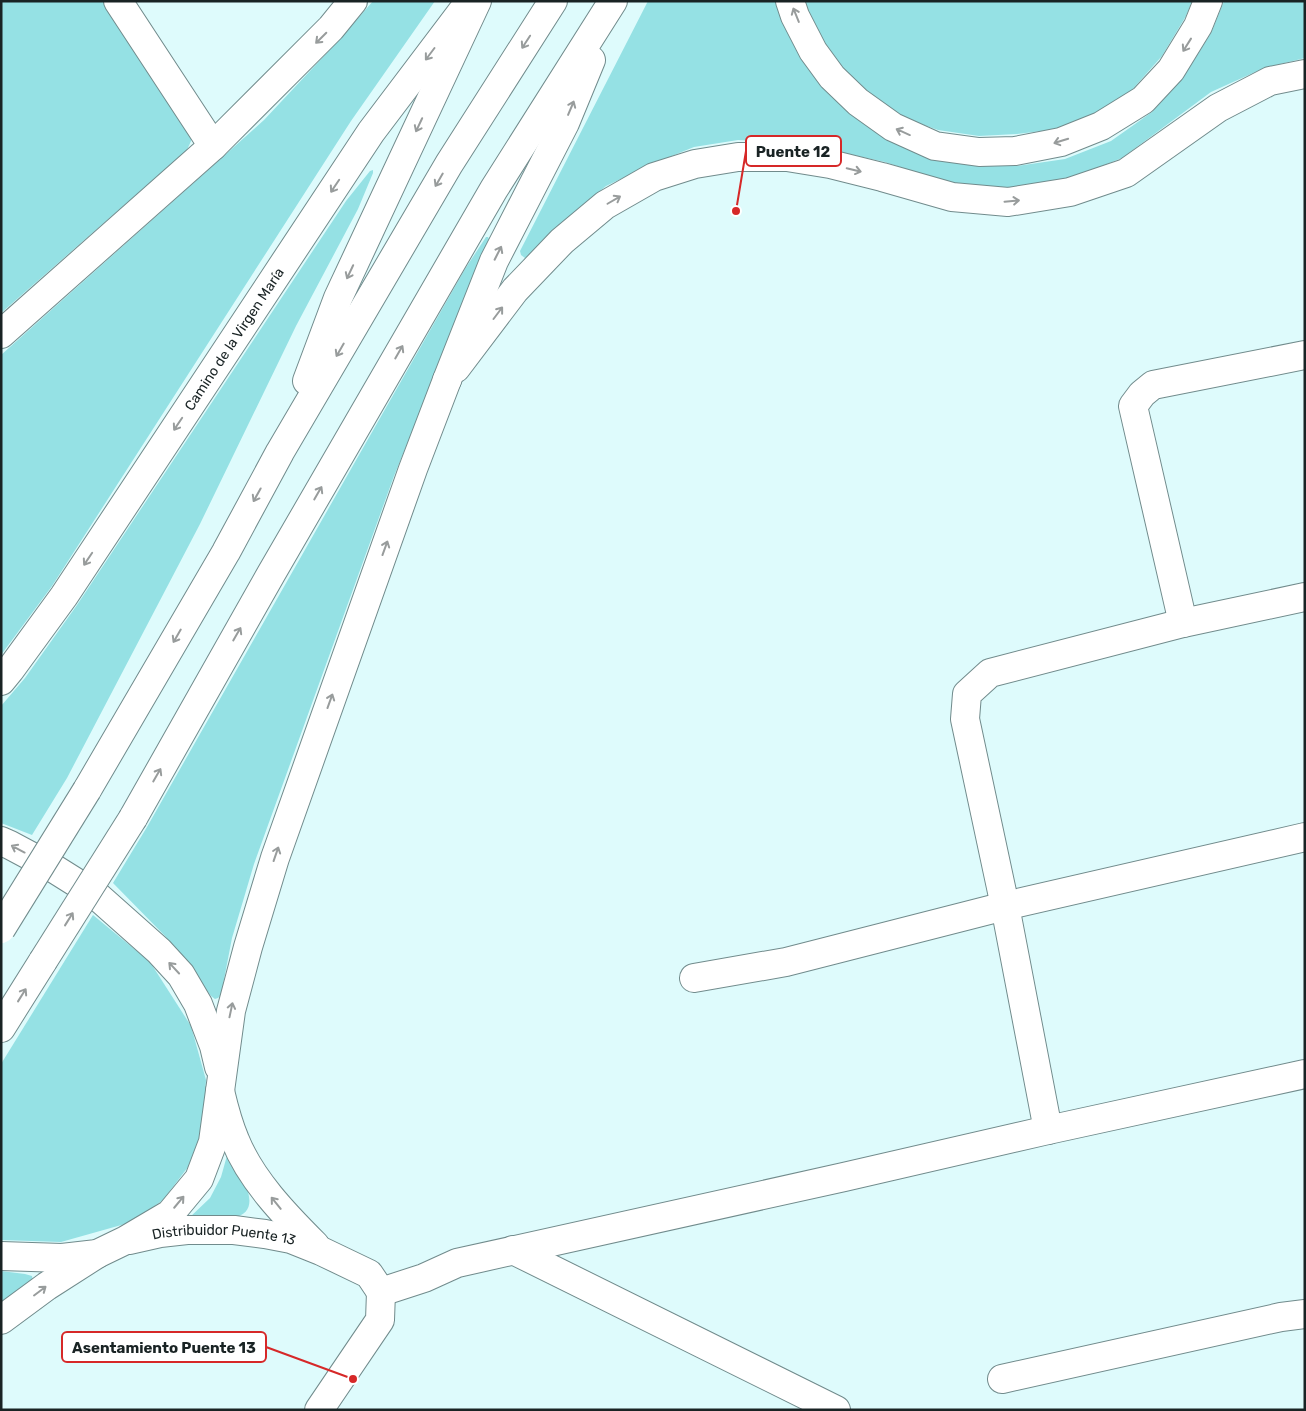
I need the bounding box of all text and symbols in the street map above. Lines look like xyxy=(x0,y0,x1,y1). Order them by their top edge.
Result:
one-way arrow xyxy=(790,8,800,23)
one-way arrow xyxy=(315,32,327,44)
one-way arrow xyxy=(521,35,531,49)
one-way arrow xyxy=(1181,38,1192,52)
one-way arrow xyxy=(425,47,435,61)
one-way arrow xyxy=(567,101,577,116)
one-way arrow xyxy=(414,117,423,132)
one-way arrow xyxy=(896,126,911,136)
callout: Puente 12 xyxy=(746,136,841,166)
one-way arrow xyxy=(1054,137,1070,147)
text: Puente 12 xyxy=(756,143,831,161)
one-way arrow xyxy=(845,166,861,175)
one-way arrow xyxy=(434,172,444,186)
one-way arrow xyxy=(330,179,340,193)
one-way arrow xyxy=(606,195,621,205)
one-way arrow xyxy=(1004,196,1020,206)
one-way arrow xyxy=(494,246,503,261)
street label: Camino de la Virgen María xyxy=(181,264,287,414)
one-way arrow xyxy=(345,264,354,279)
one-way arrow xyxy=(492,307,503,320)
one-way arrow xyxy=(334,343,344,357)
one-way arrow xyxy=(395,346,405,360)
one-way arrow xyxy=(173,416,183,430)
one-way arrow xyxy=(314,486,323,501)
one-way arrow xyxy=(252,487,261,502)
one-way arrow xyxy=(380,540,390,556)
one-way arrow xyxy=(83,552,93,566)
one-way arrow xyxy=(233,627,242,642)
one-way arrow xyxy=(171,629,181,643)
one-way arrow xyxy=(326,694,335,709)
one-way arrow xyxy=(152,768,162,783)
one-way arrow xyxy=(11,844,26,854)
one-way arrow xyxy=(272,847,281,863)
one-way arrow xyxy=(65,913,75,927)
one-way arrow xyxy=(168,962,180,975)
one-way arrow xyxy=(18,988,28,1002)
one-way arrow xyxy=(227,1003,236,1019)
one-way arrow xyxy=(174,1196,185,1209)
one-way arrow xyxy=(271,1197,282,1210)
street label: Distribuidor Puente 13 xyxy=(150,1221,298,1249)
one-way arrow xyxy=(33,1286,47,1296)
callout: Asentamiento Puente 13 xyxy=(62,1332,266,1362)
text: Asentamiento Puente 13 xyxy=(72,1339,256,1357)

